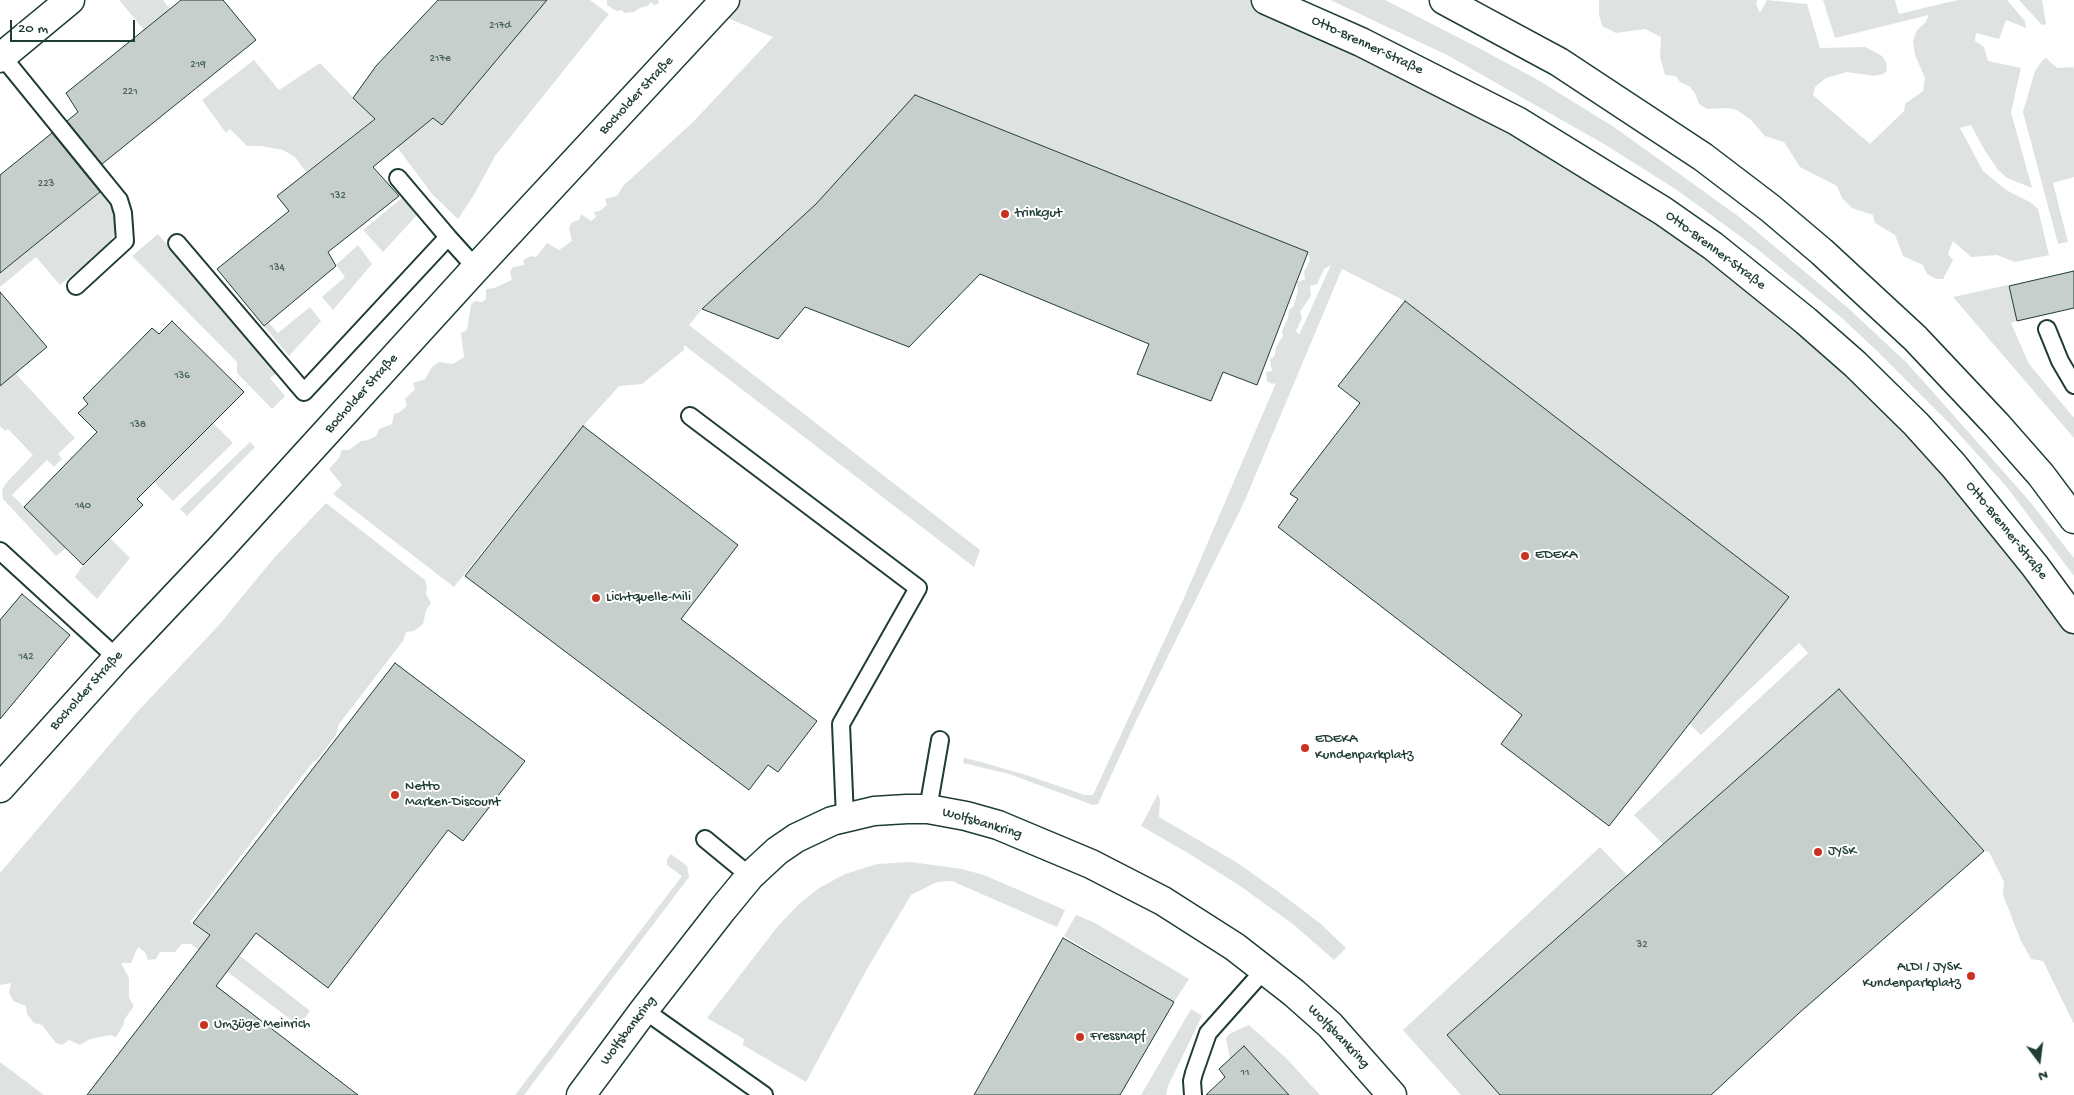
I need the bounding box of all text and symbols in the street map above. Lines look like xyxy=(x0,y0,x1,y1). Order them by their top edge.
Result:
scale bar xyxy=(12,10,138,42)
street label: Otto-Brenner-Straße xyxy=(1308,13,1426,79)
house number: 217d xyxy=(489,19,511,33)
text: 20 m xyxy=(18,20,48,38)
house number: 217e xyxy=(429,52,451,66)
street label: Bocholder Straße xyxy=(596,53,678,139)
house number: 219 xyxy=(190,58,206,72)
house number: 221 xyxy=(122,85,138,99)
house number: 223 xyxy=(38,177,54,191)
house number: 132 xyxy=(330,189,346,203)
place label: trinkgut xyxy=(1015,206,1062,222)
marker: trinkgut xyxy=(999,208,1011,220)
street label: Otto-Brenner-Straße xyxy=(1661,208,1769,294)
house number: 134 xyxy=(269,261,285,275)
street label: Bocholder Straße xyxy=(322,351,402,437)
house number: 136 xyxy=(174,369,190,383)
house number: 138 xyxy=(130,418,146,432)
street label: Otto-Brenner-Straße xyxy=(1961,479,2051,583)
house number: 140 xyxy=(75,499,91,513)
place label: EDEKA xyxy=(1535,548,1578,564)
marker: EDEKA xyxy=(1519,550,1531,562)
place label: Lichtquelle-Mili xyxy=(606,590,691,606)
marker: Lichtquelle-Mili xyxy=(590,592,602,604)
street label: Bocholder Straße xyxy=(47,648,127,734)
house number: 142 xyxy=(18,650,34,664)
place label: EDEKA Kundenparkplatz xyxy=(1315,732,1414,764)
marker: EDEKA Kundenparkplatz xyxy=(1299,742,1311,754)
place label: Netto Marken-Discount xyxy=(405,779,500,812)
marker: Netto Marken-Discount xyxy=(389,789,401,801)
street label: Wolfsbankring xyxy=(940,805,1024,843)
place label: JYSK xyxy=(1828,844,1856,860)
marker: JYSK xyxy=(1812,846,1824,858)
house number: 32 xyxy=(1636,938,1648,952)
place label: ALDI / JYSK Kundenparkplatz xyxy=(1862,960,1961,992)
marker: ALDI / JYSK Kundenparkplatz xyxy=(1965,970,1977,982)
street label: Wolfsbankring xyxy=(598,993,660,1069)
street label: Wolfsbankring xyxy=(1303,1002,1373,1072)
place label: Umzüge Meinrich xyxy=(214,1017,310,1033)
marker: Umzüge Meinrich xyxy=(198,1019,210,1031)
place label: Fressnapf xyxy=(1090,1029,1145,1045)
marker: Fressnapf xyxy=(1074,1031,1086,1043)
north arrow xyxy=(2014,1035,2064,1085)
house number: 11 xyxy=(1241,1066,1249,1080)
text: N xyxy=(2036,1066,2050,1084)

